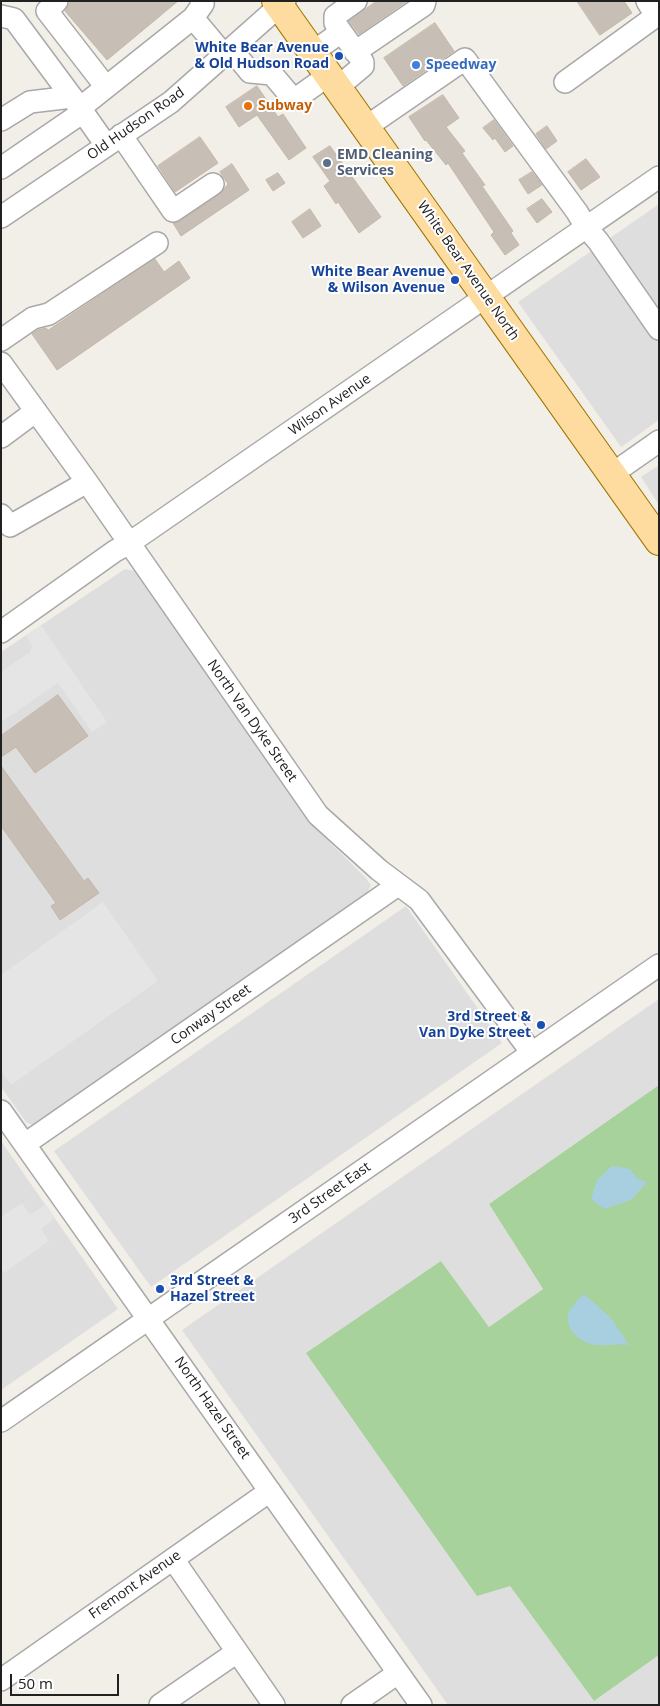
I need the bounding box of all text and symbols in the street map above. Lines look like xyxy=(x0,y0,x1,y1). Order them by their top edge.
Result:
place label: White Bear Avenue & Old Hudson Road xyxy=(194,40,329,72)
marker: White Bear Avenue & Old Hudson Road xyxy=(333,50,345,62)
place label: Speedway xyxy=(426,57,496,73)
marker: Speedway xyxy=(410,59,422,71)
street label: Old Hudson Road xyxy=(84,84,188,164)
place label: Subway xyxy=(258,98,312,114)
marker: Subway xyxy=(242,100,254,112)
place label: EMD Cleaning Services xyxy=(337,147,433,180)
marker: EMD Cleaning Services xyxy=(321,157,333,169)
street label: White Bear Avenue North xyxy=(413,198,523,344)
place label: White Bear Avenue & Wilson Avenue xyxy=(311,264,445,296)
marker: White Bear Avenue & Wilson Avenue xyxy=(449,274,461,286)
street label: Wilson Avenue xyxy=(286,371,374,439)
street label: North Van Dyke Street xyxy=(203,657,301,785)
street label: Conway Street xyxy=(168,981,254,1049)
place label: 3rd Street & Van Dyke Street xyxy=(419,1009,531,1042)
marker: 3rd Street & Van Dyke Street xyxy=(535,1019,547,1031)
street label: 3rd Street East xyxy=(286,1159,374,1227)
place label: 3rd Street & Hazel Street xyxy=(170,1273,255,1305)
marker: 3rd Street & Hazel Street xyxy=(154,1283,166,1295)
street label: North Hazel Street xyxy=(171,1354,253,1462)
street label: Fremont Avenue xyxy=(86,1547,184,1623)
scale bar xyxy=(12,1664,121,1696)
text: 50 m xyxy=(18,1673,53,1693)

